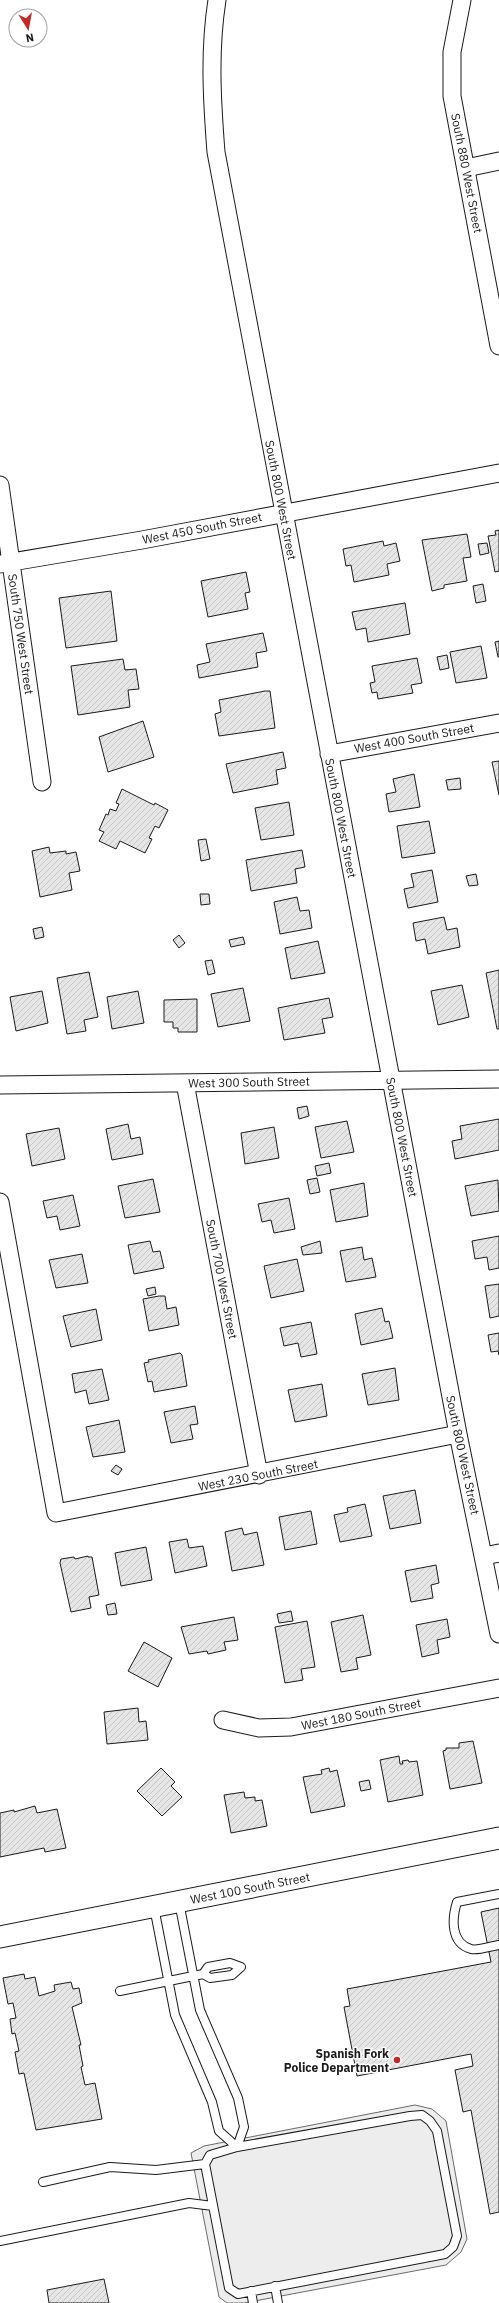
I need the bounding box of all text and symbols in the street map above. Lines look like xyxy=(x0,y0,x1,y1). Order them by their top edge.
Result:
north arrow xyxy=(8,8,48,48)
text: N xyxy=(25,30,35,45)
street label: South 880 West Street xyxy=(448,112,486,234)
street label: South 800 West Street xyxy=(262,439,300,561)
street label: West 450 South Street xyxy=(141,509,263,547)
street label: South 750 West Street xyxy=(5,573,37,695)
street label: West 400 South Street xyxy=(353,720,475,756)
street label: South 800 West Street xyxy=(322,757,360,879)
street label: West 300 South Street xyxy=(188,1073,310,1091)
street label: South 800 West Street xyxy=(383,1076,421,1198)
street label: South 700 West Street xyxy=(203,1218,241,1340)
street label: South 800 West Street xyxy=(443,1394,483,1516)
street label: West 230 South Street xyxy=(197,1456,319,1494)
street label: West 180 South Street xyxy=(300,1695,422,1733)
street label: West 100 South Street xyxy=(189,1869,311,1907)
place label: Spanish Fork Police Department xyxy=(284,2046,389,2075)
marker: Spanish Fork Police Department xyxy=(392,2055,402,2065)

